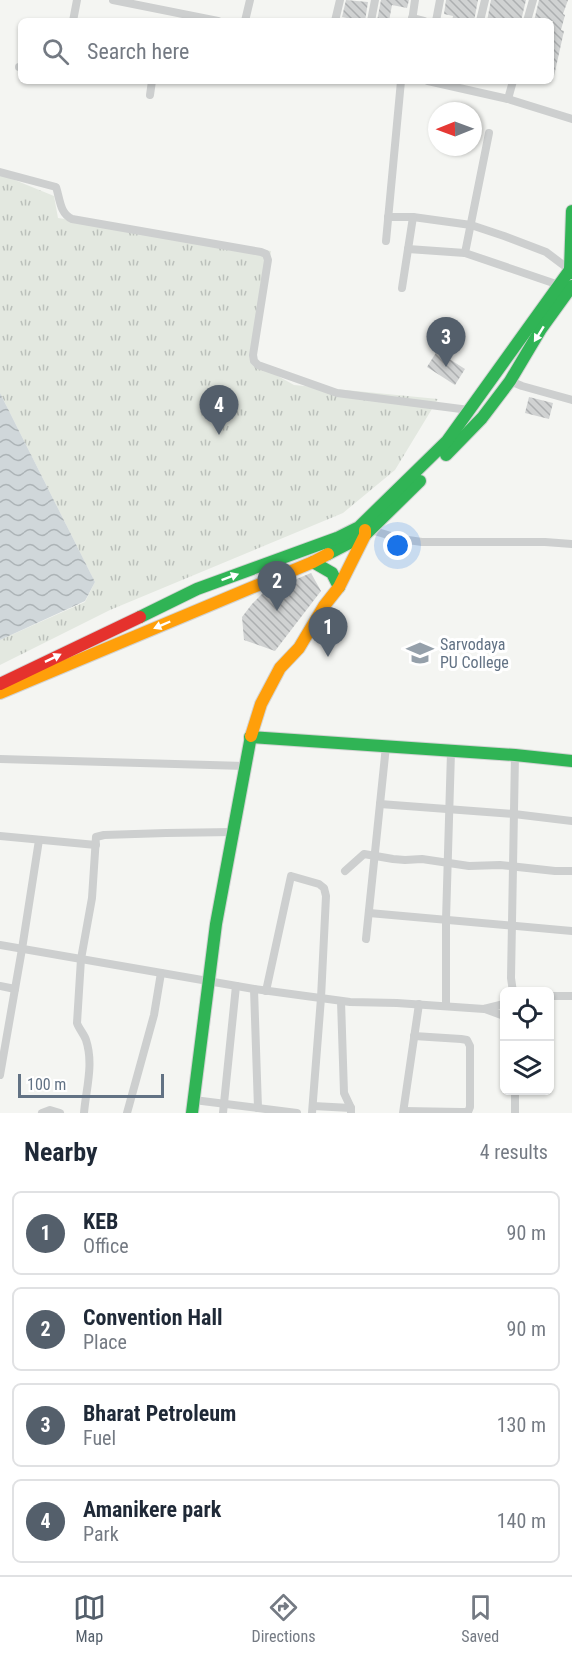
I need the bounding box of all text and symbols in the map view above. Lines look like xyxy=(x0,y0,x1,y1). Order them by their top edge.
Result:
search box xyxy=(18,18,554,84)
icon: search xyxy=(39,35,72,68)
text: Search here xyxy=(87,39,189,64)
north arrow xyxy=(428,102,482,156)
pin: 3 xyxy=(426,318,466,367)
one-way arrow xyxy=(533,326,544,342)
pin: 4 xyxy=(200,386,238,435)
your location xyxy=(383,531,412,560)
pin: 2 xyxy=(258,562,296,611)
one-way arrow xyxy=(221,572,239,581)
pin: 1 xyxy=(308,608,348,657)
one-way arrow xyxy=(153,621,171,630)
place label: Sarvodaya PU College xyxy=(440,635,509,672)
school or university icon: Sarvodaya PU College xyxy=(405,638,435,668)
one-way arrow xyxy=(44,654,61,663)
map controls xyxy=(500,987,554,1095)
button: locate xyxy=(500,987,554,1041)
button: layers xyxy=(500,1041,554,1095)
scale bar xyxy=(18,1071,164,1098)
text: 100 m xyxy=(27,1075,66,1094)
text: Nearby xyxy=(24,1137,98,1167)
text: 4 results xyxy=(480,1140,548,1164)
text: KEB xyxy=(83,1209,118,1234)
text: 1 xyxy=(40,1221,51,1245)
text: 90 m xyxy=(507,1221,546,1245)
text: Office xyxy=(83,1234,129,1258)
text: Convention Hall xyxy=(83,1305,223,1330)
text: 2 xyxy=(40,1317,51,1341)
text: 90 m xyxy=(507,1317,546,1341)
text: Place xyxy=(83,1330,127,1354)
text: Bharat Petroleum xyxy=(83,1401,236,1426)
text: 3 xyxy=(40,1413,51,1437)
text: 130 m xyxy=(497,1413,546,1437)
text: Fuel xyxy=(83,1426,116,1450)
text: Amanikere park xyxy=(83,1497,221,1522)
text: 4 xyxy=(40,1509,51,1533)
text: 140 m xyxy=(497,1509,546,1533)
text: Park xyxy=(83,1522,119,1546)
tab: Map xyxy=(73,1591,106,1646)
tab: Directions xyxy=(252,1591,315,1646)
tab: Saved xyxy=(461,1591,499,1646)

